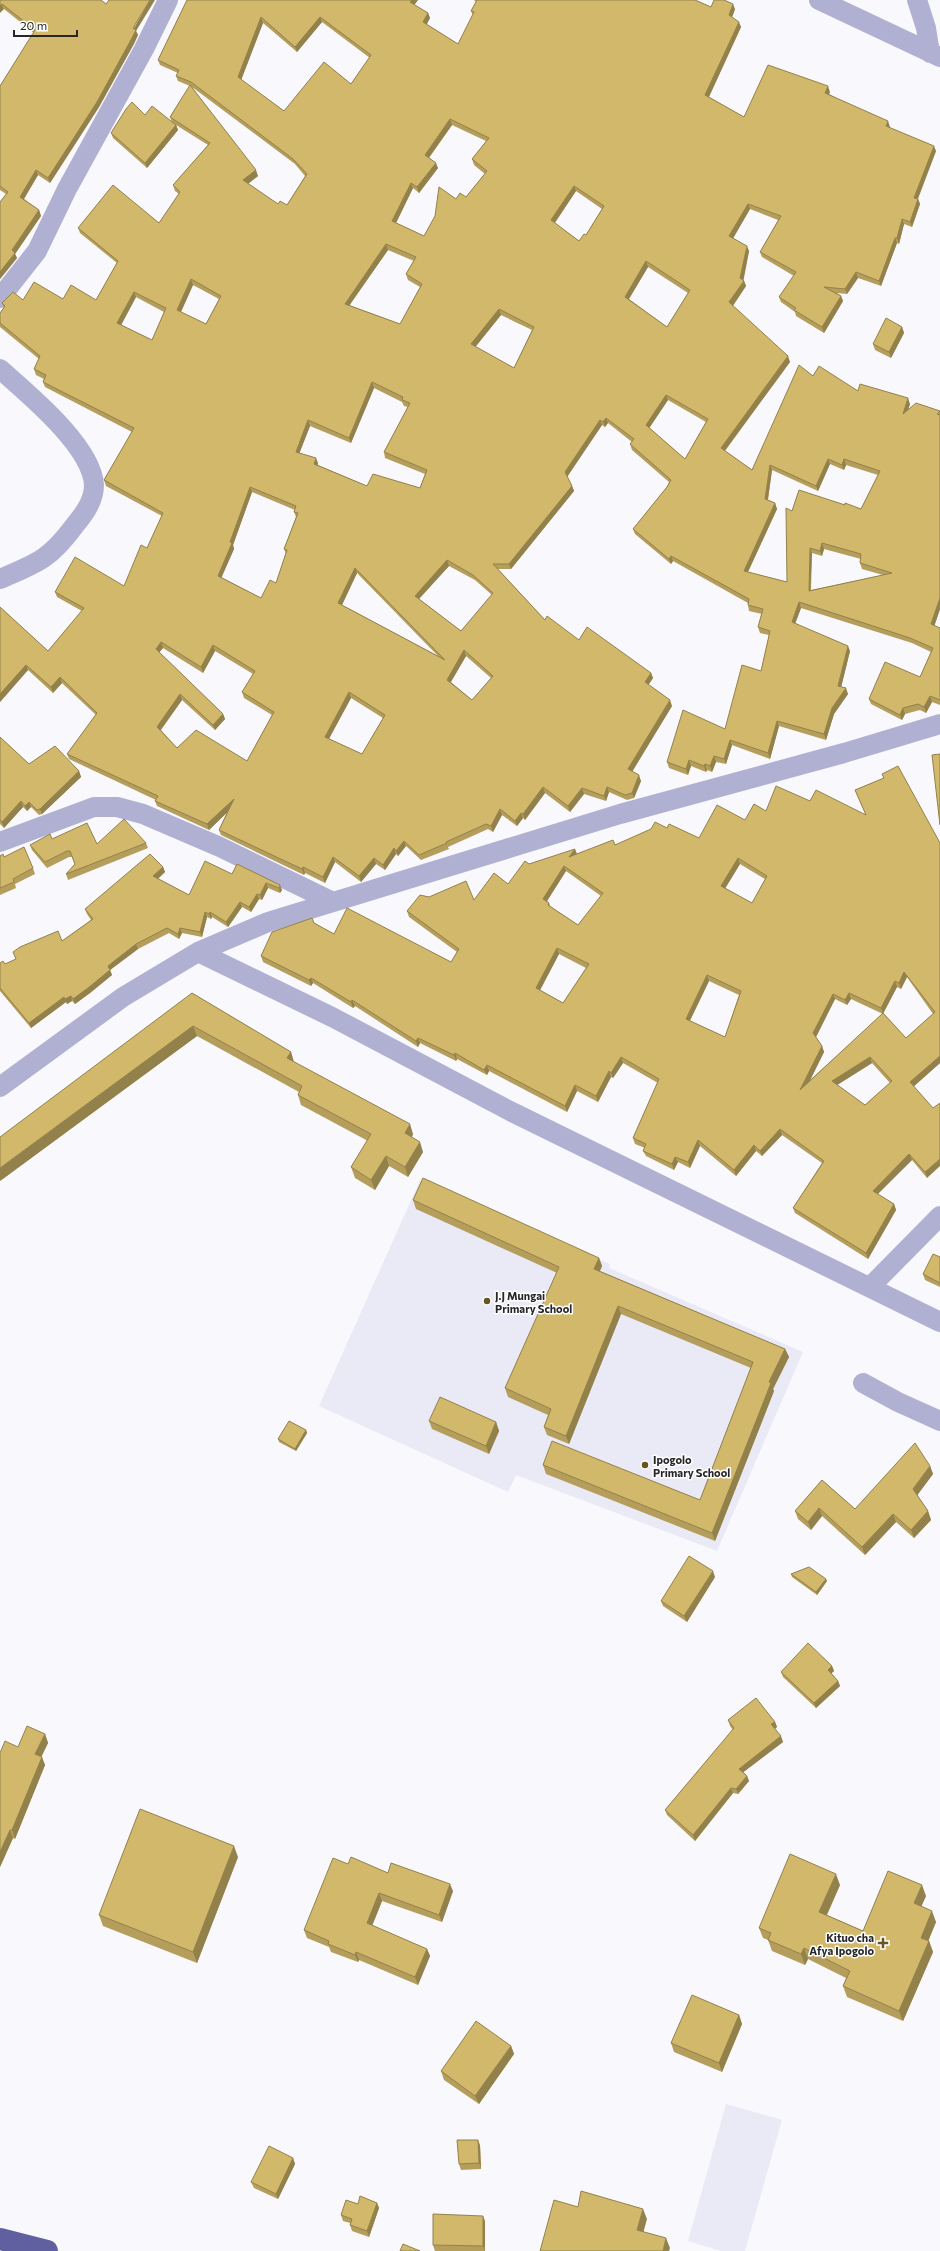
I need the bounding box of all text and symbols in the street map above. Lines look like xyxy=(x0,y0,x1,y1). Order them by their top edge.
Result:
scale bar xyxy=(14,12,77,38)
text: 20 m xyxy=(20,18,47,32)
place label: J.J Mungai Primary School xyxy=(495,1289,572,1315)
marker: J.J Mungai Primary School xyxy=(482,1296,492,1306)
place label: Ipogolo Primary School xyxy=(653,1453,730,1479)
marker: Ipogolo Primary School xyxy=(640,1460,650,1470)
place label: Kituo cha Afya Ipogolo xyxy=(809,1931,874,1957)
marker: Kituo cha Afya Ipogolo xyxy=(877,1937,889,1949)

